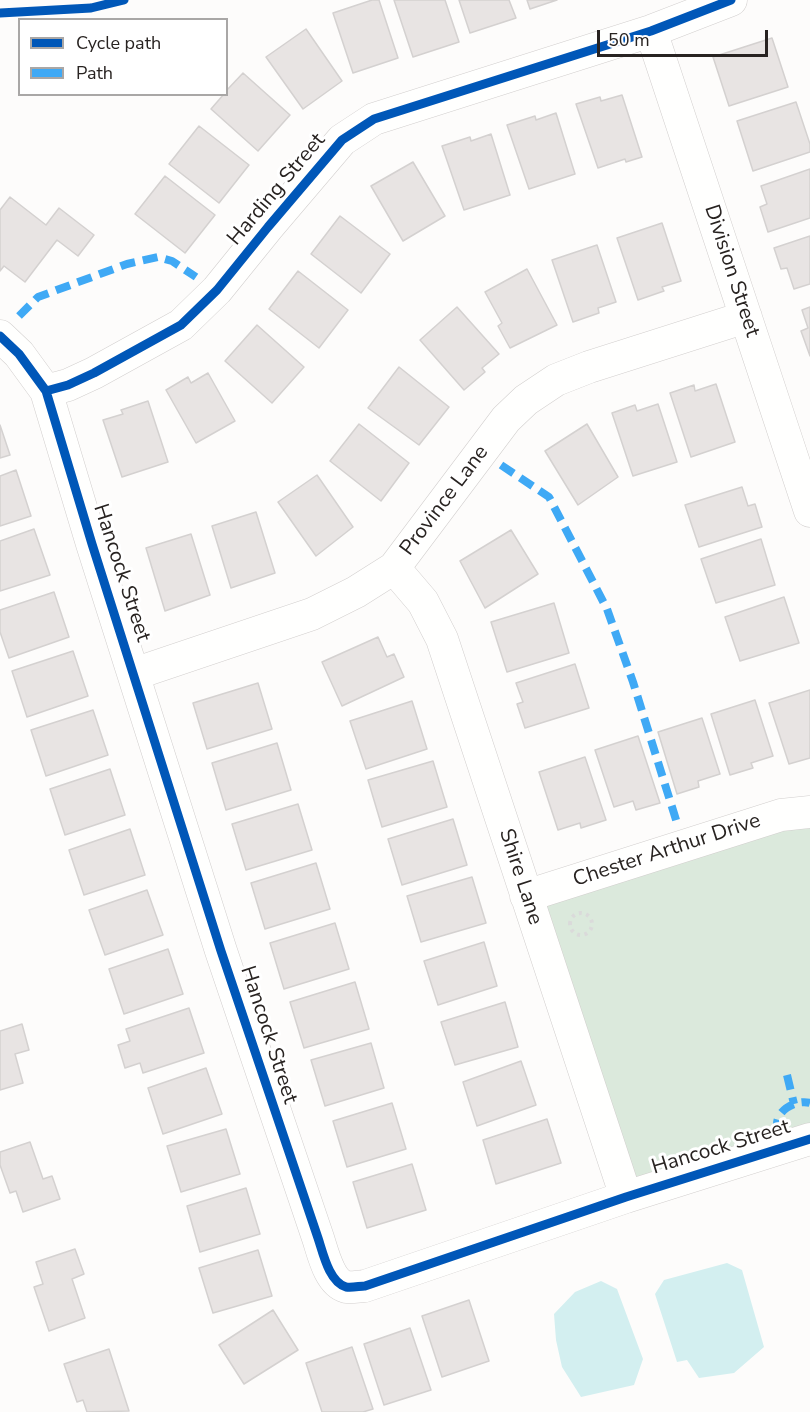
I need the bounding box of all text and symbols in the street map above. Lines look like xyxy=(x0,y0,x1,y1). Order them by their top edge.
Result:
legend xyxy=(18,18,228,96)
scale bar xyxy=(600,18,771,56)
text: 50 m xyxy=(608,28,650,52)
text: Cycle path xyxy=(76,31,161,55)
text: Path xyxy=(76,61,113,85)
street label: Harding Street xyxy=(223,129,331,251)
street label: Division Street xyxy=(698,202,764,340)
street label: Province Lane xyxy=(395,441,495,561)
street label: Hancock Street xyxy=(87,501,155,645)
street label: Chester Arthur Drive xyxy=(570,809,764,893)
street label: Shire Lane xyxy=(493,826,547,928)
street label: Hancock Street xyxy=(234,963,302,1107)
street label: Hancock Street xyxy=(649,1115,793,1181)

